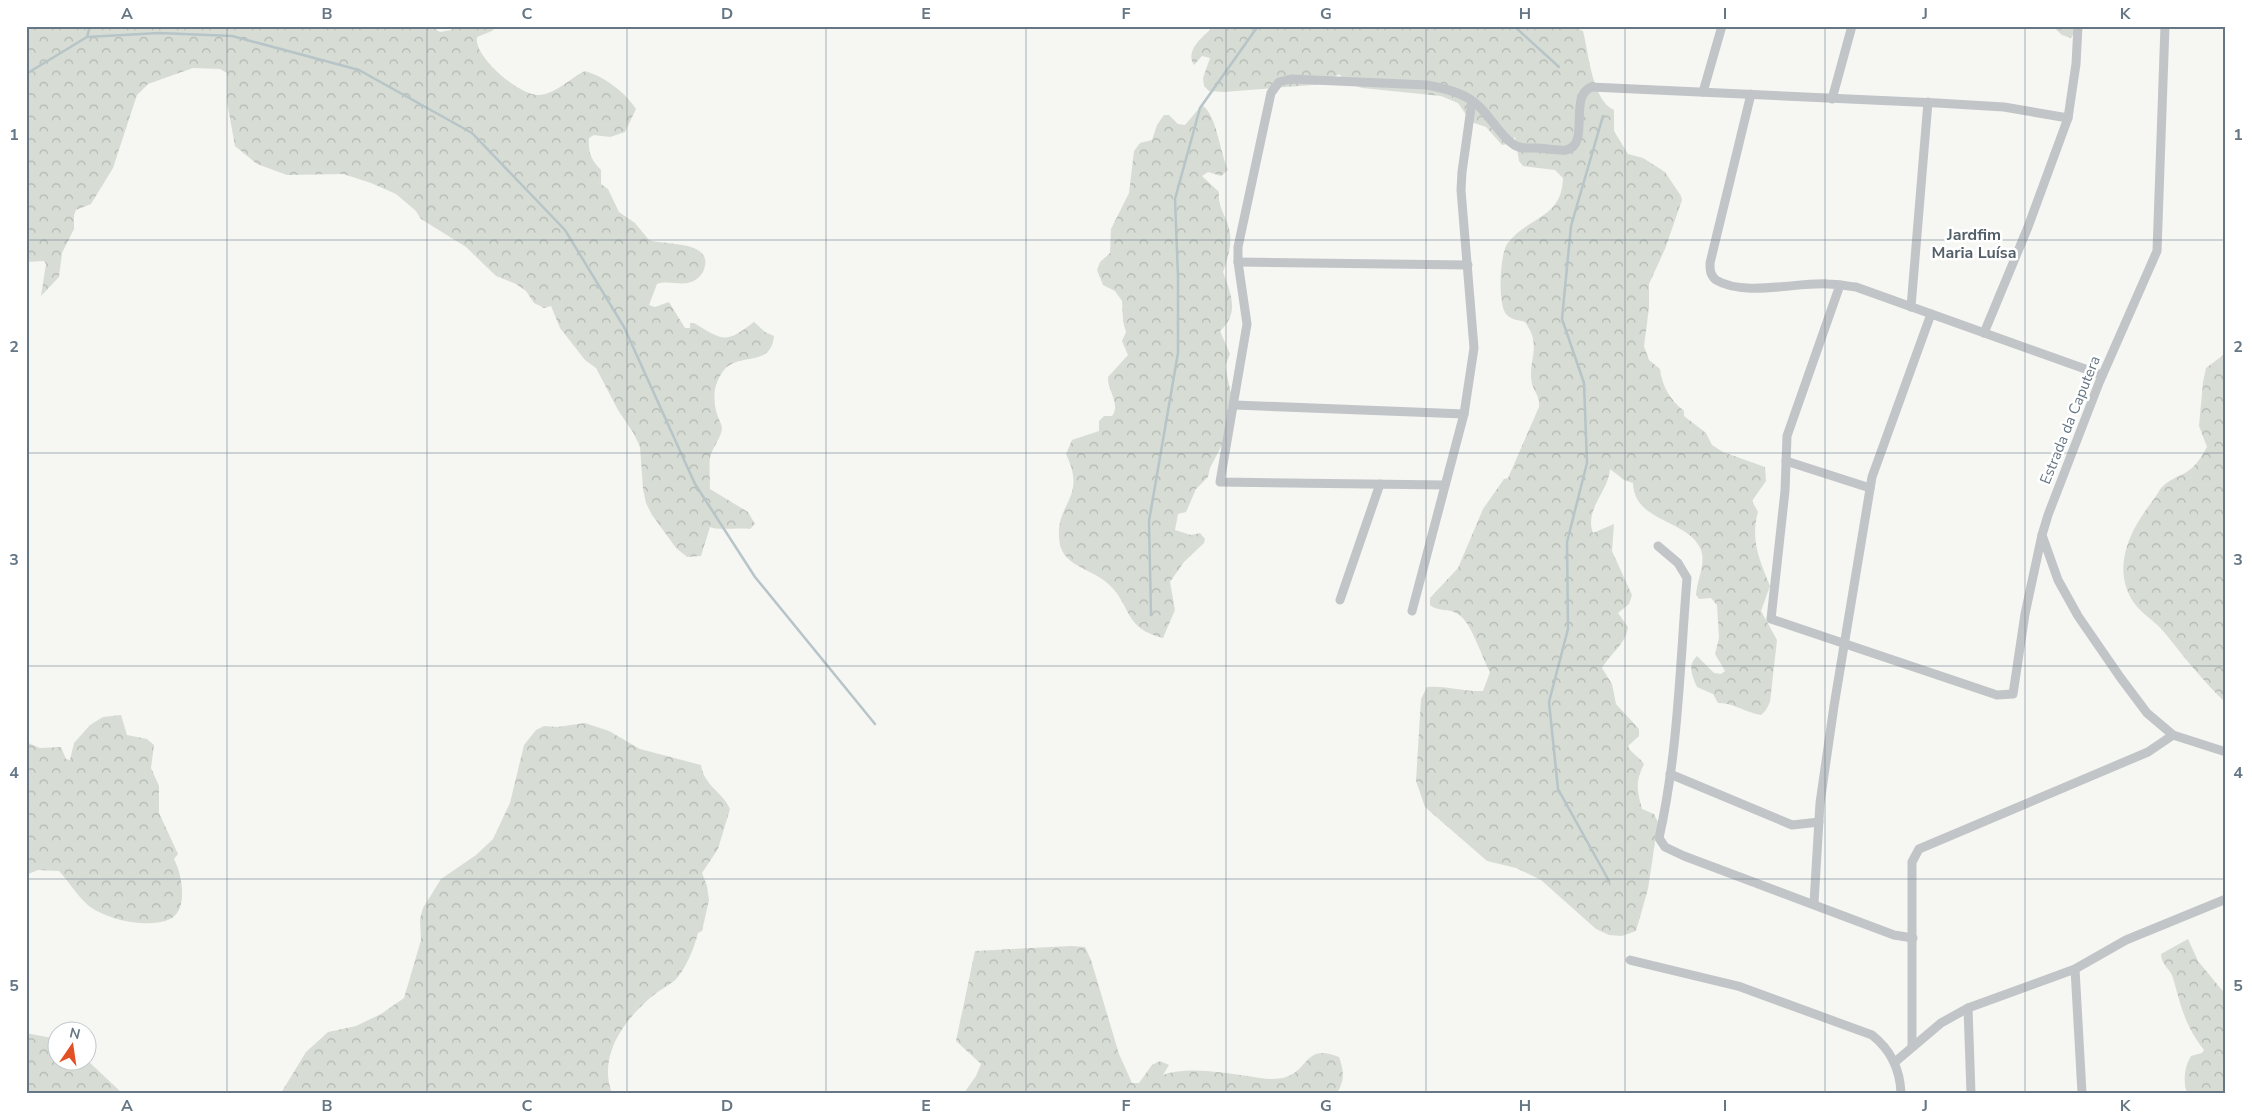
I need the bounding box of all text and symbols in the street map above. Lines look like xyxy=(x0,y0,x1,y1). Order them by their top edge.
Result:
text: A xyxy=(121,3,133,25)
text: B xyxy=(321,3,333,25)
text: C xyxy=(522,3,533,25)
text: D xyxy=(721,3,733,25)
text: E xyxy=(921,3,931,25)
text: F xyxy=(1122,3,1131,25)
text: G xyxy=(1320,3,1332,25)
text: H xyxy=(1519,3,1531,25)
text: I xyxy=(1723,3,1727,25)
text: J xyxy=(1921,3,1928,25)
text: K xyxy=(2120,3,2132,25)
text: 1 xyxy=(9,124,19,146)
text: 1 xyxy=(2233,124,2243,146)
district label: Jardfim Maria Luísa xyxy=(1932,224,2016,264)
text: 2 xyxy=(9,336,19,358)
text: 2 xyxy=(2233,336,2243,358)
street label: Estrada da Caputera xyxy=(2035,353,2105,487)
text: 3 xyxy=(9,549,19,571)
text: 3 xyxy=(2233,549,2243,571)
text: 4 xyxy=(9,762,19,784)
text: 4 xyxy=(2233,762,2243,784)
text: 5 xyxy=(9,975,19,997)
text: 5 xyxy=(2233,975,2243,997)
north arrow xyxy=(48,1022,98,1072)
text: N xyxy=(68,1023,82,1044)
text: A xyxy=(121,1095,133,1117)
text: B xyxy=(321,1095,333,1117)
text: C xyxy=(522,1095,533,1117)
text: D xyxy=(721,1095,733,1117)
text: E xyxy=(921,1095,931,1117)
text: F xyxy=(1122,1095,1131,1117)
text: G xyxy=(1320,1095,1332,1117)
text: H xyxy=(1519,1095,1531,1117)
text: I xyxy=(1723,1095,1727,1117)
text: J xyxy=(1921,1095,1928,1117)
text: K xyxy=(2120,1095,2132,1117)

